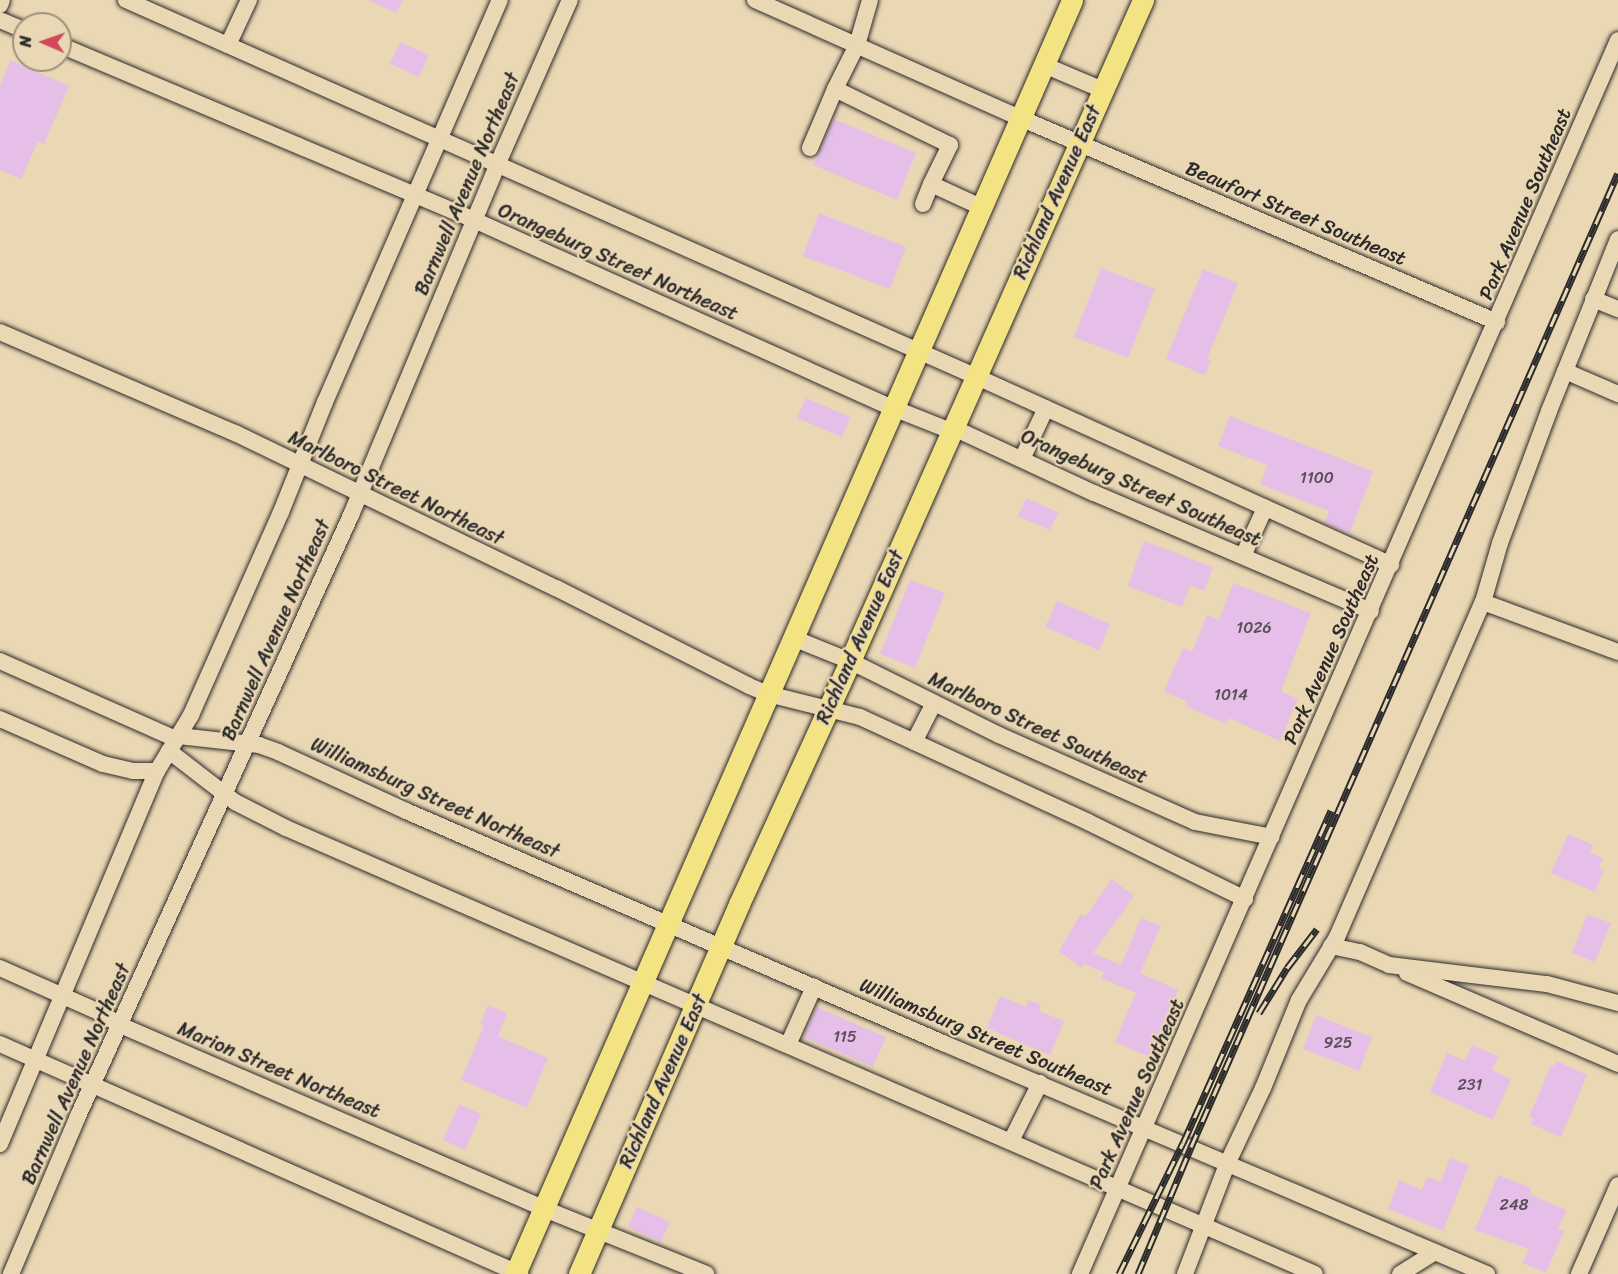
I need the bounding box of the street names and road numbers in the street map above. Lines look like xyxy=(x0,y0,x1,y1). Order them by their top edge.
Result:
street label: Barnwell Avenue Northeast xyxy=(409,68,525,300)
street label: Richland Avenue East xyxy=(1008,101,1106,283)
street label: Park Avenue Southeast xyxy=(1474,105,1576,303)
street label: Beaufort Street Southeast xyxy=(1182,156,1410,270)
street label: Orangeburg Street Northeast xyxy=(494,198,742,326)
street label: Orangeburg Street Southeast xyxy=(1017,424,1265,552)
street label: Marlboro Street Northeast xyxy=(284,425,508,551)
street label: Barnwell Avenue Northeast xyxy=(216,515,336,745)
street label: Richland Avenue East xyxy=(811,546,909,728)
street label: Park Avenue Southeast xyxy=(1278,551,1384,747)
street label: Marlboro Street Southeast xyxy=(926,667,1150,789)
street label: Williamsburg Street Northeast xyxy=(307,732,563,864)
street label: Barnwell Avenue Northeast xyxy=(16,959,136,1189)
street label: Williamsburg Street Southeast xyxy=(857,973,1115,1101)
street label: Richland Avenue East xyxy=(614,990,712,1172)
street label: Park Avenue Southeast xyxy=(1084,996,1190,1192)
street label: Marion Street Northeast xyxy=(174,1016,384,1124)

